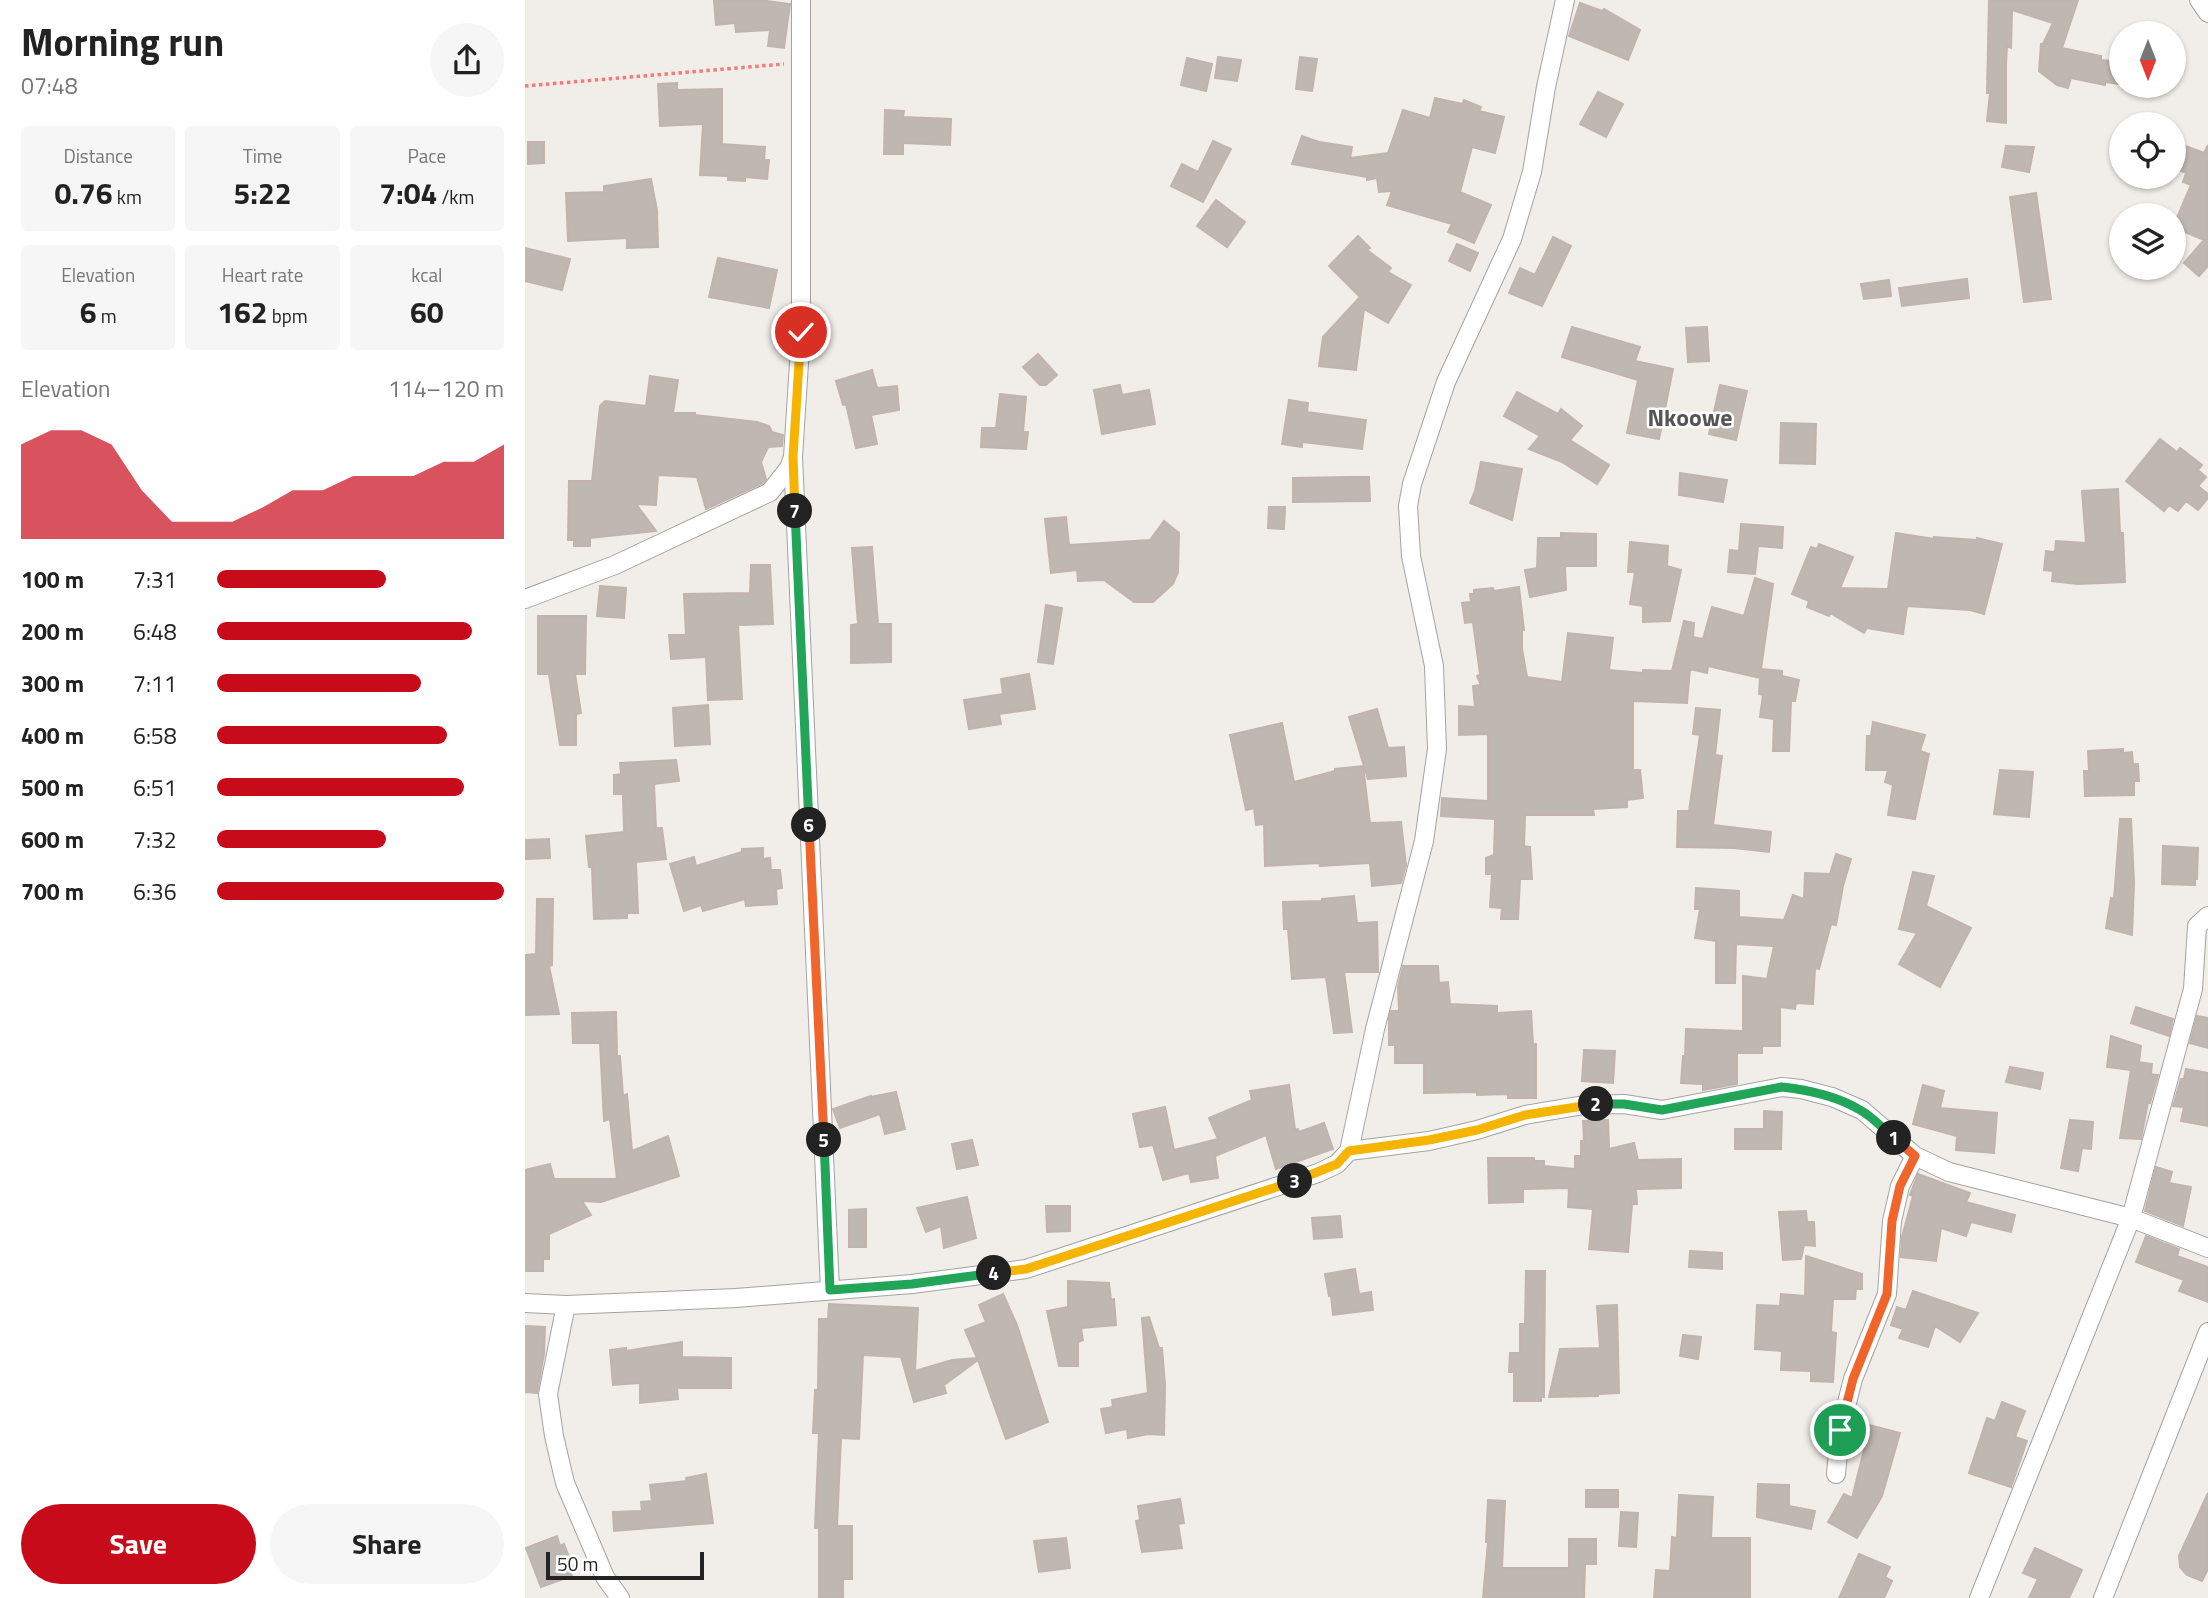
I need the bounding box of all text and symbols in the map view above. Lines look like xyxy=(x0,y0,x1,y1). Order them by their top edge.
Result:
text: Morning run xyxy=(21,13,224,71)
north arrow xyxy=(2109,21,2186,98)
map controls xyxy=(2109,21,2186,280)
button: share xyxy=(430,23,504,97)
text: 07:48 xyxy=(21,68,78,103)
button: locate xyxy=(2109,112,2186,189)
text: Distance xyxy=(63,141,133,170)
text: Time xyxy=(243,141,282,170)
text: Pace xyxy=(408,141,446,170)
text: 0.76 xyxy=(55,170,113,216)
text: 5:22 xyxy=(233,170,292,216)
text: 7:04 xyxy=(379,170,437,216)
text: km xyxy=(113,182,142,211)
text: /km xyxy=(437,182,474,211)
button: layers xyxy=(2109,203,2186,280)
text: Elevation xyxy=(61,260,135,289)
text: Heart rate xyxy=(222,260,303,289)
text: kcal xyxy=(411,260,442,289)
text: 6 xyxy=(80,289,97,335)
text: 162 xyxy=(217,289,268,335)
text: 60 xyxy=(410,289,444,335)
text: m xyxy=(97,301,117,330)
text: bpm xyxy=(268,301,308,330)
pin xyxy=(771,302,831,362)
icon: check xyxy=(782,313,820,351)
text: Elevation xyxy=(21,371,110,406)
text: 114–120 m xyxy=(388,371,504,406)
district label: Nkoowe xyxy=(1647,399,1733,435)
pin: 7 xyxy=(777,494,813,528)
text: 7 xyxy=(789,496,800,525)
text: 100 m xyxy=(21,562,84,597)
text: 7:31 xyxy=(133,562,177,597)
text: 200 m xyxy=(21,614,84,649)
text: 6:48 xyxy=(133,614,177,649)
text: 300 m xyxy=(21,666,84,701)
text: 7:11 xyxy=(133,666,177,701)
text: 400 m xyxy=(21,718,84,753)
text: 6:58 xyxy=(133,718,177,753)
text: 500 m xyxy=(21,770,84,805)
text: 6:51 xyxy=(133,770,177,805)
pin: 6 xyxy=(791,808,827,842)
text: 6 xyxy=(803,810,814,839)
text: 600 m xyxy=(21,822,84,857)
text: 7:32 xyxy=(133,822,177,857)
text: 700 m xyxy=(21,874,84,909)
text: 6:36 xyxy=(133,874,177,909)
pin: 2 xyxy=(1579,1086,1613,1122)
text: 2 xyxy=(1590,1089,1601,1118)
pin: 1 xyxy=(1877,1120,1911,1156)
pin: 5 xyxy=(807,1122,841,1158)
text: 1 xyxy=(1888,1123,1899,1152)
text: 5 xyxy=(818,1125,829,1154)
pin: 3 xyxy=(1277,1164,1313,1198)
text: 3 xyxy=(1289,1166,1300,1195)
pin: 4 xyxy=(977,1256,1011,1290)
text: 4 xyxy=(988,1258,999,1287)
pin xyxy=(1810,1400,1870,1460)
icon: arrive xyxy=(1821,1411,1859,1449)
button: Save xyxy=(21,1504,256,1584)
button: Share xyxy=(270,1504,504,1584)
scale bar xyxy=(546,1549,703,1581)
text: 50 m xyxy=(557,1549,598,1578)

